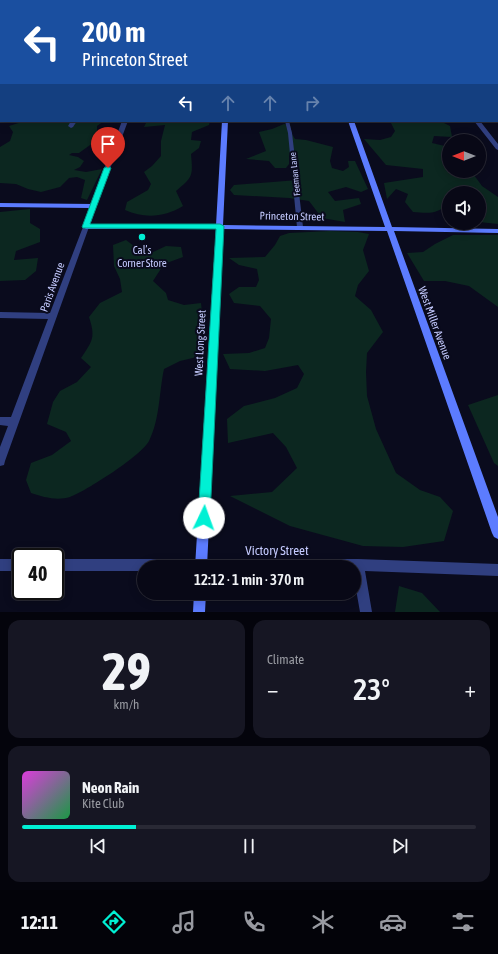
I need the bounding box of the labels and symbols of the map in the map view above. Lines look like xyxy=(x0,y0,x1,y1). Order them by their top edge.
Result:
pin xyxy=(91,127,125,168)
north arrow xyxy=(442,134,486,178)
street label: Feeman Lane xyxy=(288,152,302,196)
street label: Princeton Street xyxy=(260,209,324,223)
marker: Cal’s Corner Store xyxy=(137,232,147,242)
place label: Cal’s Corner Store xyxy=(117,244,167,269)
street label: Paris Avenue xyxy=(37,261,67,313)
street label: West Miller Avenue xyxy=(416,285,454,361)
street label: West Long Street xyxy=(192,310,208,376)
position arrow xyxy=(183,497,225,539)
street label: Victory Street xyxy=(245,543,309,558)
speed limit sign: 40 xyxy=(12,548,64,600)

